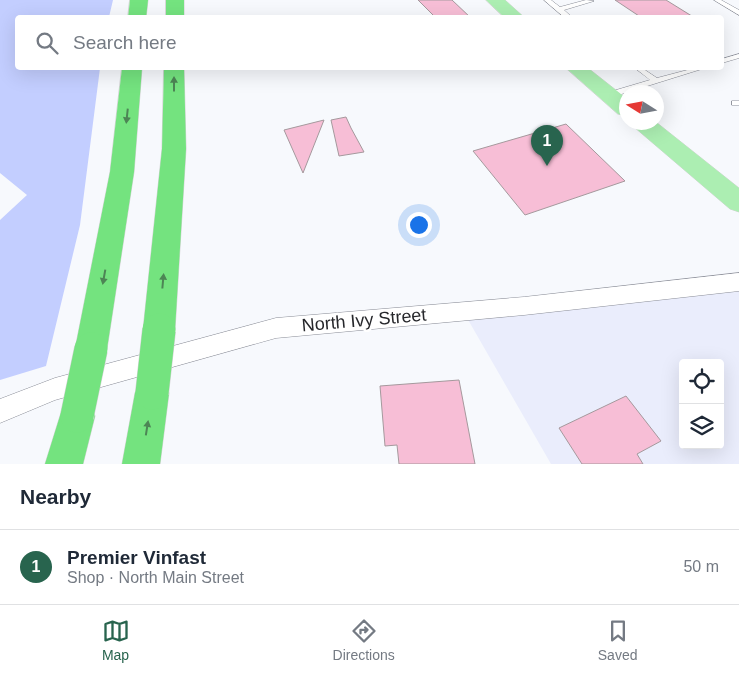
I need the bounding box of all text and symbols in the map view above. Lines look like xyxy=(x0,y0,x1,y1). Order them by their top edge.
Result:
search box xyxy=(15,15,724,70)
icon: search xyxy=(33,29,61,57)
text: Search here xyxy=(73,32,177,53)
one-way arrow xyxy=(170,76,178,92)
north arrow xyxy=(619,85,664,130)
one-way arrow xyxy=(123,108,131,124)
pin: 1 xyxy=(531,125,563,166)
your location xyxy=(406,212,432,238)
one-way arrow xyxy=(99,269,107,285)
one-way arrow xyxy=(160,273,168,289)
street label: North Ivy Street xyxy=(301,305,427,335)
map controls xyxy=(679,359,724,449)
button: locate xyxy=(679,359,724,404)
button: layers xyxy=(679,404,724,449)
one-way arrow xyxy=(143,420,151,436)
text: Nearby xyxy=(20,485,91,508)
text: Premier Vinfast xyxy=(67,547,206,568)
text: 1 xyxy=(32,558,40,575)
text: 50 m xyxy=(683,558,719,575)
text: Shop · North Main Street xyxy=(67,569,244,586)
tab: Map xyxy=(102,617,130,663)
tab: Directions xyxy=(333,617,395,663)
tab: Saved xyxy=(598,617,637,663)

